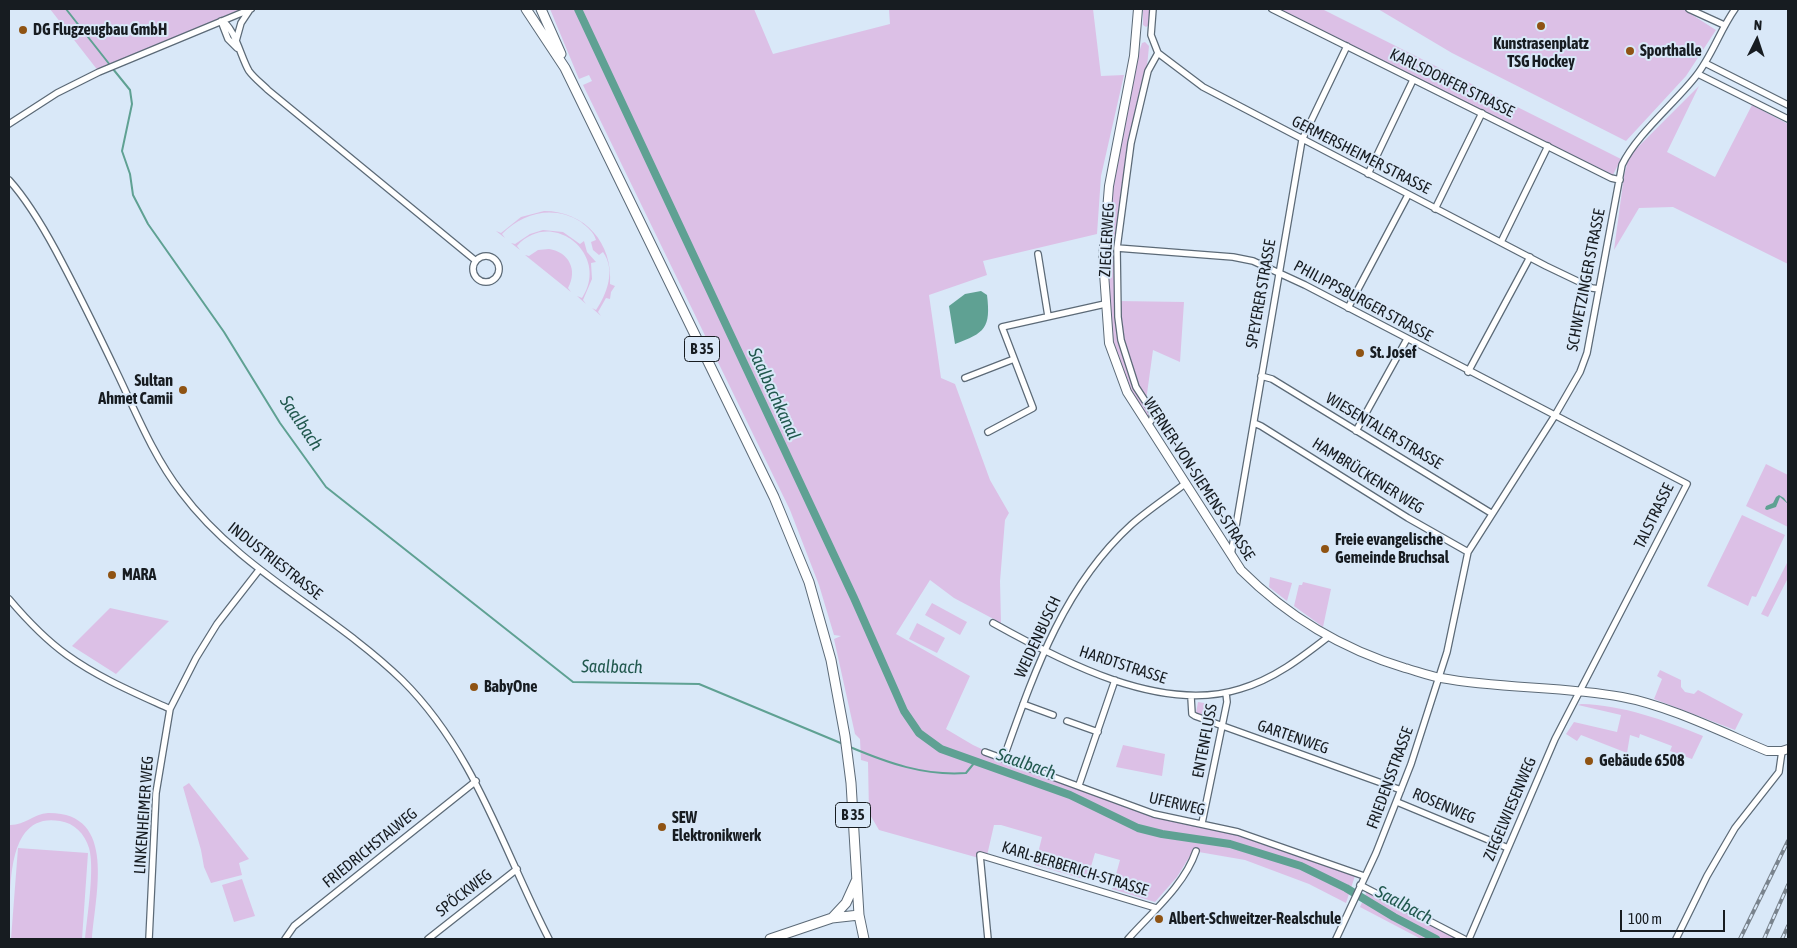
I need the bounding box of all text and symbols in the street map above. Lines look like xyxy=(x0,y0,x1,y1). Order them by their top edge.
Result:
north arrow xyxy=(1732,15,1782,65)
text: N xyxy=(1753,17,1763,33)
place label: DG Flugzeugbau GmbH xyxy=(33,20,167,40)
marker: Kunstrasenplatz TSG Hockey xyxy=(1535,20,1547,32)
marker: DG Flugzeugbau GmbH xyxy=(17,24,29,36)
place label: Kunstrasenplatz TSG Hockey xyxy=(1493,34,1589,72)
place label: Sporthalle xyxy=(1640,41,1702,61)
street label: KARLSDORFER STRASSE xyxy=(1387,45,1517,121)
marker: Sporthalle xyxy=(1624,45,1636,57)
street label: GERMERSHEIMER STRASSE xyxy=(1288,112,1434,198)
street label: ZIEGLERWEG xyxy=(1095,202,1119,278)
street label: SCHWETZINGER STRASSE xyxy=(1563,207,1609,353)
street label: SPEYERER STRASSE xyxy=(1242,238,1280,350)
street label: PHILIPPSBURGER STRASSE xyxy=(1290,256,1436,346)
road number: B 35 xyxy=(684,336,720,362)
place label: St. Josef xyxy=(1370,343,1416,363)
water label: Saalbachkanal xyxy=(743,345,805,443)
marker: St. Josef xyxy=(1354,347,1366,359)
place label: Sultan Ahmet Camii xyxy=(98,371,173,409)
marker: Sultan Ahmet Camii xyxy=(177,384,189,396)
street label: WIESENTALER STRASSE xyxy=(1322,389,1446,473)
water label: Saalbach xyxy=(275,392,327,454)
street label: WERNER-VON-SIEMENS-STRASSE xyxy=(1139,394,1259,564)
street label: HAMBRÜCKENER WEG xyxy=(1309,434,1427,518)
street label: TALSTRASSE xyxy=(1630,480,1678,552)
street label: INDUSTRIESTRASSE xyxy=(224,518,326,604)
place label: Freie evangelische Gemeinde Bruchsal xyxy=(1335,530,1449,568)
marker: Freie evangelische Gemeinde Bruchsal xyxy=(1319,543,1331,555)
place label: MARA xyxy=(122,565,156,585)
marker: MARA xyxy=(106,569,118,581)
street label: WEIDENBUSCH xyxy=(1011,593,1065,681)
street label: HARDTSTRASSE xyxy=(1077,642,1169,688)
water label: Saalbach xyxy=(581,656,643,678)
place label: BabyOne xyxy=(484,677,537,697)
marker: BabyOne xyxy=(468,681,480,693)
street label: ENTENFLUSS xyxy=(1188,702,1222,780)
street label: GARTENWEG xyxy=(1255,716,1331,758)
street label: FRIEDENSSTRASSE xyxy=(1363,724,1417,832)
water label: Saalbach xyxy=(993,744,1059,784)
place label: Gebäude 6508 xyxy=(1599,751,1685,771)
street label: ZIEGELWIESENWEG xyxy=(1479,754,1541,864)
street label: LINKENHEIMER WEG xyxy=(130,755,158,875)
marker: Gebäude 6508 xyxy=(1583,755,1595,767)
street label: ROSENWEG xyxy=(1409,784,1479,828)
street label: UFERWEG xyxy=(1147,788,1207,820)
road number: B 35 xyxy=(836,802,870,828)
street label: FRIEDRICHSTALWEG xyxy=(319,804,421,892)
place label: SEW Elektronikwerk xyxy=(672,808,761,846)
marker: SEW Elektronikwerk xyxy=(656,821,668,833)
street label: KARL-BERBERICH-STRASSE xyxy=(999,838,1151,900)
street label: SPÖCKWEG xyxy=(432,865,496,921)
water label: Saalbach xyxy=(1372,881,1436,929)
scale bar xyxy=(1622,900,1727,932)
place label: Albert-Schweitzer-Realschule xyxy=(1169,909,1341,929)
text: 100 m xyxy=(1628,910,1662,927)
marker: Albert-Schweitzer-Realschule xyxy=(1153,913,1165,925)

